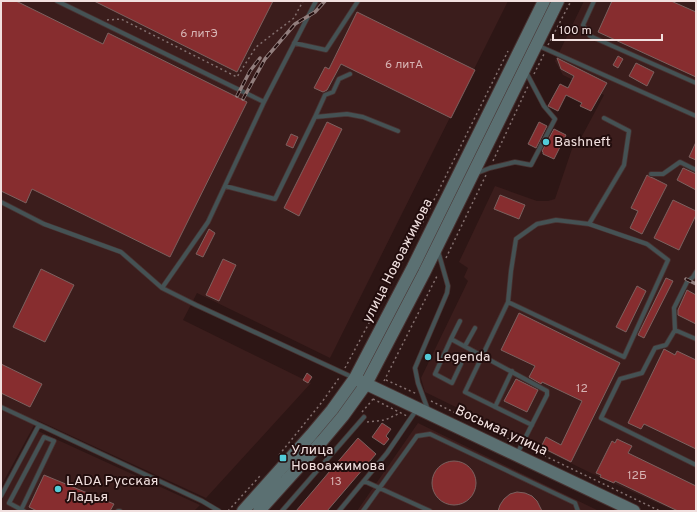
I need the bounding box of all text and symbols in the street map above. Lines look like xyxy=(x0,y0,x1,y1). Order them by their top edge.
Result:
scale bar xyxy=(553,16,662,42)
text: 100 m xyxy=(559,23,592,39)
house number: 6 литЭ xyxy=(180,26,218,42)
house number: 6 литА xyxy=(385,57,423,73)
place label: Bashneft xyxy=(554,134,611,151)
marker: Bashneft xyxy=(541,137,551,147)
street label: улица Новоажимова xyxy=(359,196,437,326)
place label: Legenda xyxy=(436,349,490,366)
marker: Legenda xyxy=(423,352,433,362)
house number: 12 xyxy=(576,381,588,397)
street label: Восьмая улица xyxy=(452,402,550,460)
place label: Улица Новоажимова xyxy=(291,442,385,475)
marker: Улица Новоажимова xyxy=(278,453,288,463)
house number: 12Б xyxy=(627,468,647,484)
place label: LADA Русская Ладья xyxy=(66,473,158,506)
house number: 13 xyxy=(330,474,342,490)
marker: LADA Русская Ладья xyxy=(53,484,63,494)

